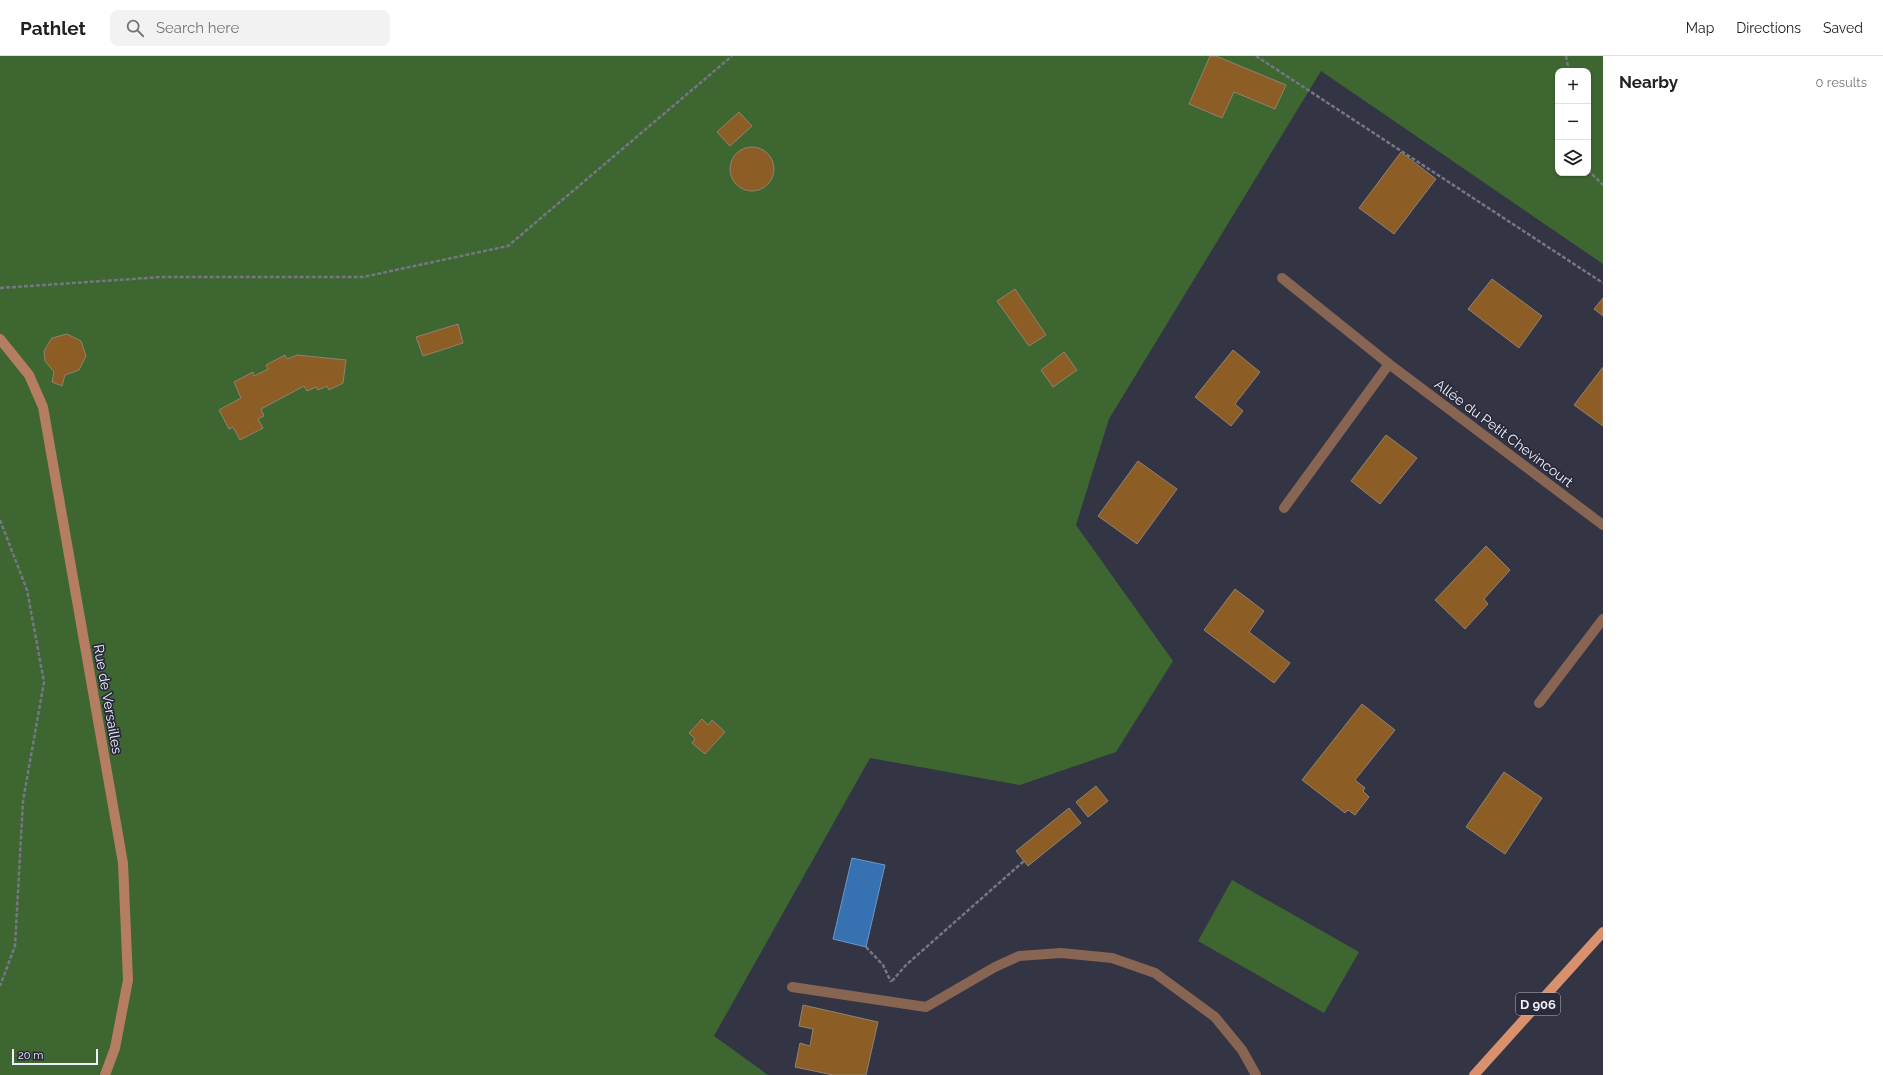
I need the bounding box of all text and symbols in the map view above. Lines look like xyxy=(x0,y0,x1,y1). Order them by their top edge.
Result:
search box xyxy=(110,10,390,46)
text: Pathlet xyxy=(20,17,86,39)
icon: search xyxy=(124,17,146,39)
text: Search here xyxy=(156,19,239,37)
text: Map xyxy=(1686,20,1714,36)
text: Directions xyxy=(1736,20,1801,36)
text: Saved xyxy=(1823,20,1863,36)
map controls xyxy=(1555,68,1591,176)
button: + xyxy=(1555,68,1591,104)
text: Nearby xyxy=(1619,72,1678,92)
text: 0 results xyxy=(1816,75,1867,90)
button: − xyxy=(1555,104,1591,140)
button: layers xyxy=(1555,140,1591,176)
street label: Allée du Petit Chevincourt xyxy=(1432,376,1576,490)
street label: Rue de Versailles xyxy=(90,643,126,755)
road number: D 906 xyxy=(1516,993,1560,1015)
scale bar xyxy=(12,1047,98,1066)
text: 20 m xyxy=(18,1049,43,1062)

